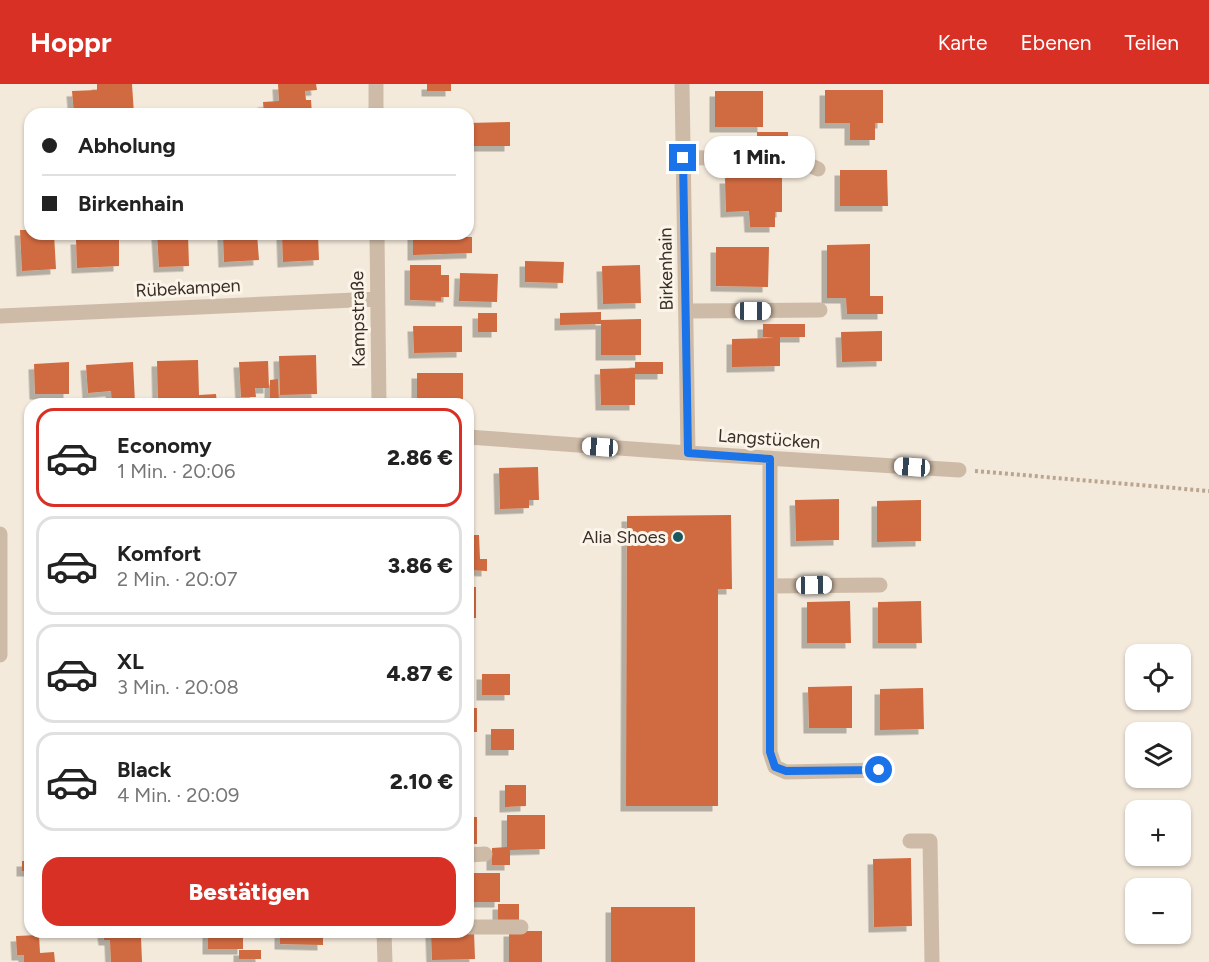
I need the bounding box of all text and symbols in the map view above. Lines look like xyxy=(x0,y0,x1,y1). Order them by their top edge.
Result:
text: Hoppr xyxy=(30,25,112,59)
text: Karte xyxy=(938,30,987,55)
text: Ebenen xyxy=(1020,30,1092,55)
text: Teilen xyxy=(1125,30,1179,55)
text: Abholung xyxy=(78,132,176,159)
callout: 1 Min. xyxy=(704,137,815,179)
route end xyxy=(669,144,696,171)
text: 1 Min. xyxy=(733,145,786,169)
text: Birkenhain xyxy=(78,190,184,217)
street label: Birkenhain xyxy=(654,227,678,311)
street label: Kampstraße xyxy=(346,270,370,367)
street label: Rübekampen xyxy=(135,274,241,302)
car xyxy=(735,302,771,320)
street label: Langstücken xyxy=(717,424,821,454)
icon: car xyxy=(45,431,99,485)
text: Economy xyxy=(117,432,212,459)
car xyxy=(581,437,619,457)
text: 2.86 € xyxy=(387,444,453,471)
car xyxy=(893,457,931,477)
text: 1 Min. · 20:06 xyxy=(117,459,235,483)
place label: Alia Shoes xyxy=(582,526,666,548)
marker: Alia Shoes xyxy=(671,530,685,544)
icon: car xyxy=(45,539,99,593)
text: Komfort xyxy=(117,540,201,567)
text: 3.86 € xyxy=(388,552,453,579)
text: 2 Min. · 20:07 xyxy=(117,567,238,591)
car xyxy=(796,576,832,594)
map controls xyxy=(1125,644,1191,944)
button: locate xyxy=(1125,644,1191,710)
icon: car xyxy=(45,647,99,701)
text: XL xyxy=(117,648,144,675)
text: 4.87 € xyxy=(386,660,453,687)
text: 3 Min. · 20:08 xyxy=(117,675,239,699)
button: layers xyxy=(1125,722,1191,788)
icon: car xyxy=(45,755,99,809)
text: Black xyxy=(117,756,171,783)
route start xyxy=(865,756,892,783)
text: 2.10 € xyxy=(390,768,453,795)
text: 4 Min. · 20:09 xyxy=(117,783,239,807)
button: + xyxy=(1125,800,1191,866)
button: Bestätigen xyxy=(42,857,456,926)
button: − xyxy=(1125,878,1191,944)

